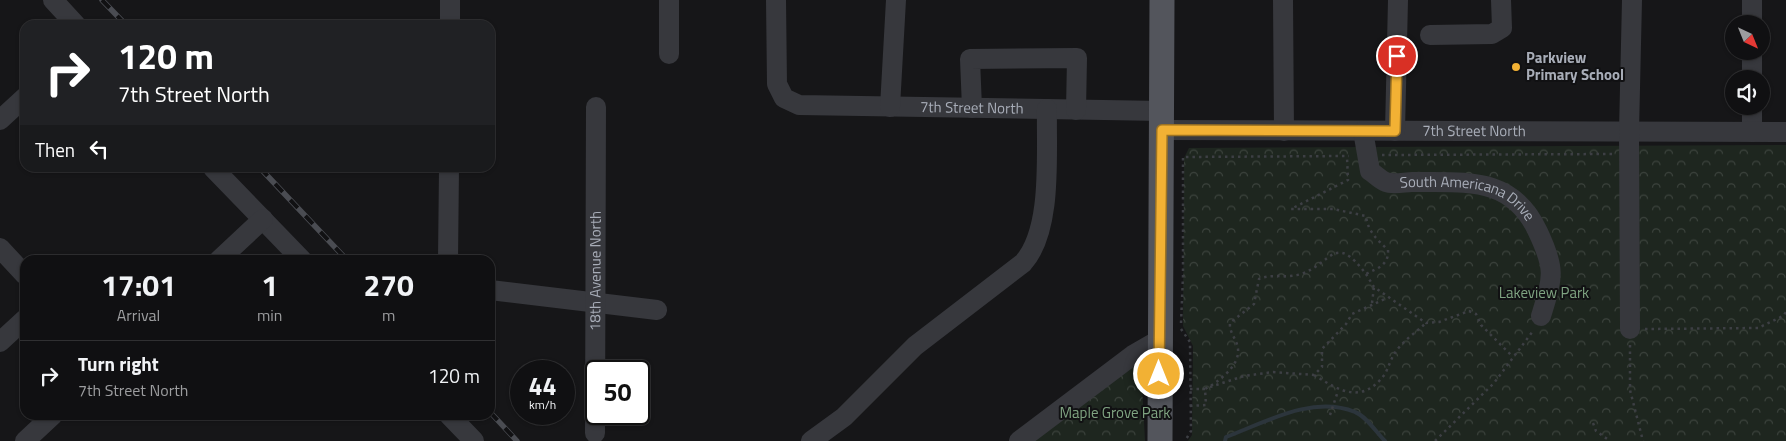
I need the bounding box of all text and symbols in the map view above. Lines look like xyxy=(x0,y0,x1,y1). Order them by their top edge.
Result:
north arrow xyxy=(1725,15,1770,60)
map controls xyxy=(1725,15,1770,115)
text: 120 m xyxy=(118,29,214,83)
pin xyxy=(1376,35,1418,77)
icon: right xyxy=(35,40,100,105)
icon: arrive xyxy=(1383,42,1411,70)
place label: Parkview Primary School xyxy=(1526,46,1624,86)
marker: Parkview Primary School xyxy=(1510,61,1522,73)
button: sound xyxy=(1725,70,1770,115)
text: 7th Street North xyxy=(118,77,270,111)
street label: 7th Street North xyxy=(920,95,1024,120)
street label: 7th Street North xyxy=(1422,119,1526,142)
text: Then xyxy=(35,135,75,164)
icon: left xyxy=(85,135,113,163)
street label: South Americana Drive xyxy=(1399,170,1541,225)
street label: 18th Avenue North xyxy=(583,211,607,331)
text: 17:01 xyxy=(101,262,176,308)
text: 1 xyxy=(261,262,278,308)
text: 270 xyxy=(364,262,414,308)
park label: Lakeview Park xyxy=(1499,281,1589,304)
text: Arrival xyxy=(117,303,160,327)
text: min xyxy=(257,303,282,327)
text: m xyxy=(382,303,395,327)
position arrow xyxy=(1132,347,1184,399)
text: Turn right xyxy=(78,349,159,378)
speed limit sign: 50 xyxy=(585,360,650,425)
text: 120 m xyxy=(428,361,480,390)
icon: right xyxy=(35,362,63,390)
text: 44 xyxy=(528,367,557,405)
text: 7th Street North xyxy=(78,378,188,402)
text: km/h xyxy=(529,395,556,414)
park label: Maple Grove Park xyxy=(1059,401,1171,424)

